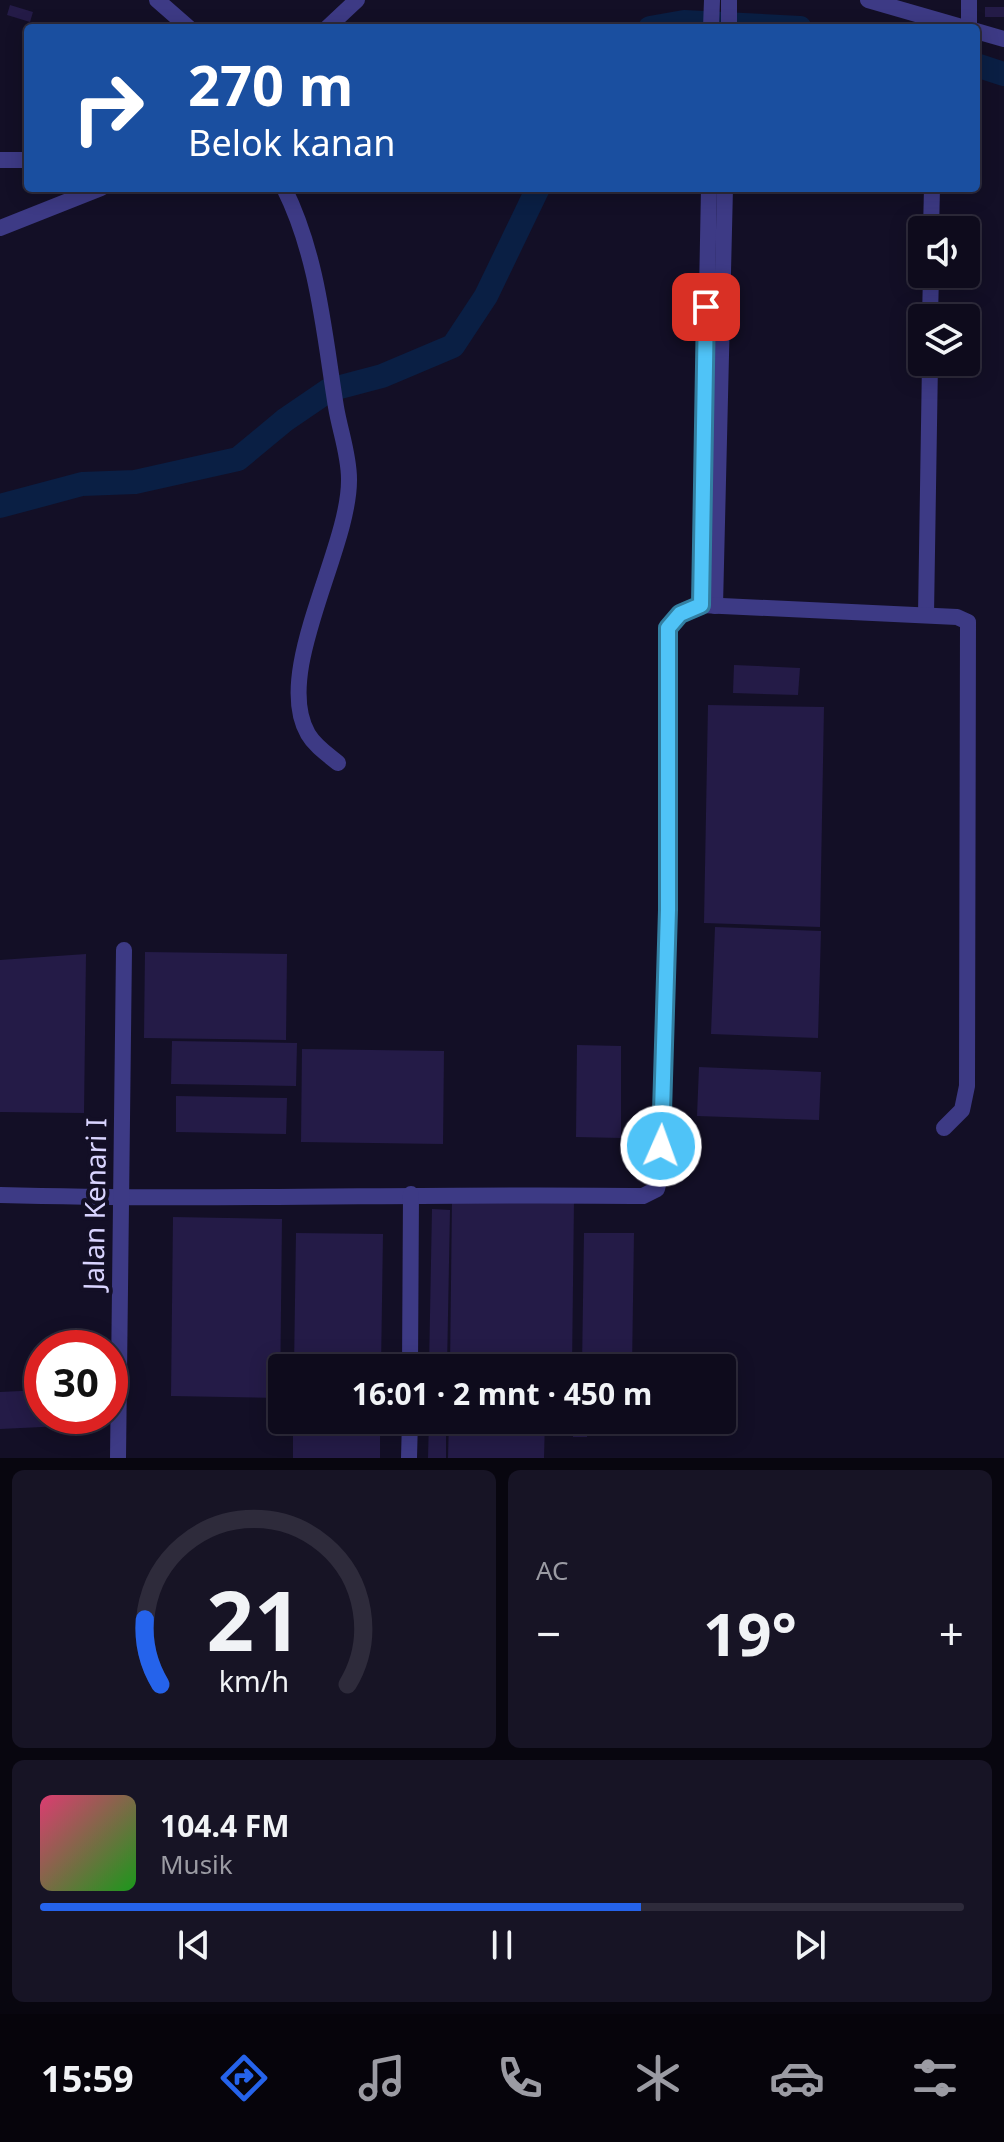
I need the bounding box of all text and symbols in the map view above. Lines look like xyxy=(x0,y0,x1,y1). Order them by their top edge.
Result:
text: 270 m xyxy=(188,46,353,122)
icon: right xyxy=(56,56,160,160)
text: Belok kanan xyxy=(188,118,395,167)
map controls xyxy=(908,216,980,376)
button: sound xyxy=(908,216,980,288)
pin xyxy=(672,273,740,341)
icon: arrive xyxy=(684,285,728,329)
button: layers xyxy=(908,304,980,376)
position arrow xyxy=(619,1104,703,1188)
street label: Jalan Kenari I xyxy=(73,1117,115,1294)
speed limit sign: 30 xyxy=(24,1330,128,1434)
text: 16:01 · 2 mnt · 450 m xyxy=(352,1373,652,1414)
text: AC xyxy=(536,1552,569,1588)
text: 21 xyxy=(206,1562,302,1675)
text: 19° xyxy=(703,1592,797,1674)
text: − xyxy=(536,1603,561,1663)
text: + xyxy=(939,1603,964,1663)
text: km/h xyxy=(219,1661,289,1700)
text: 104.4 FM xyxy=(160,1805,290,1846)
text: Musik xyxy=(160,1846,233,1882)
icon: previous xyxy=(172,1923,216,1967)
icon: pause xyxy=(480,1923,524,1967)
icon: next xyxy=(788,1923,832,1967)
icon: directions xyxy=(216,2050,272,2106)
icon: music xyxy=(354,2050,410,2106)
icon: phone xyxy=(492,2050,548,2106)
icon: climate xyxy=(630,2050,686,2106)
icon: car xyxy=(769,2050,825,2106)
icon: filters xyxy=(907,2050,963,2106)
text: 15:59 xyxy=(41,2054,134,2103)

